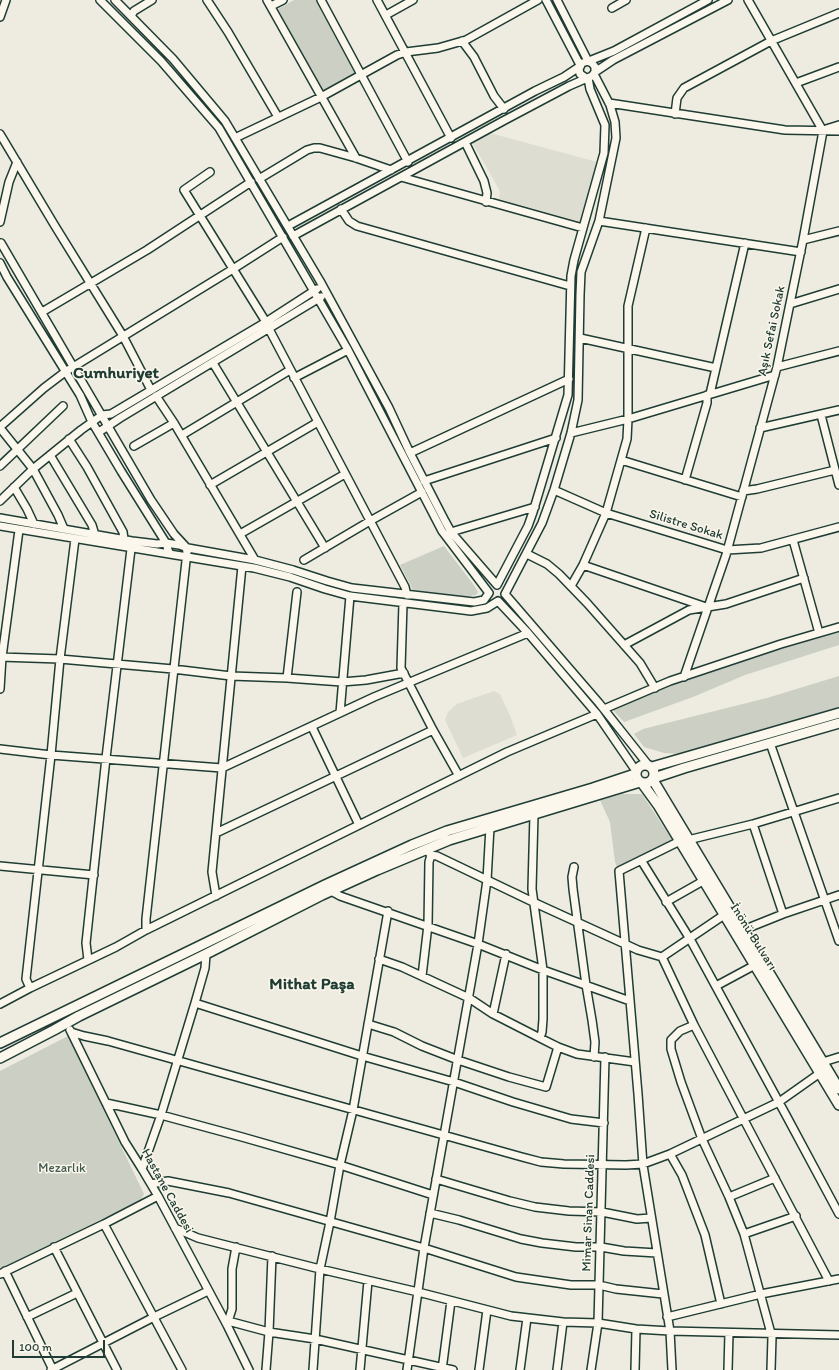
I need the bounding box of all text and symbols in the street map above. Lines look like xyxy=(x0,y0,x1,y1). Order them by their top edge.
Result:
street label: Aşık Sefai Sokak xyxy=(755,284,789,378)
district label: Cumhuriyet xyxy=(73,364,159,384)
street label: Silistre Sokak xyxy=(647,506,725,544)
street label: İnönü Bulvarı xyxy=(726,901,780,973)
district label: Mithat Paşa xyxy=(269,975,355,995)
street label: Hastane Caddesi xyxy=(137,1146,197,1236)
street label: Mimar Sinan Caddesi xyxy=(579,1154,599,1272)
park label: Mezarlık xyxy=(38,1161,86,1177)
scale bar xyxy=(14,1332,107,1358)
text: 100 m xyxy=(19,1340,52,1354)

